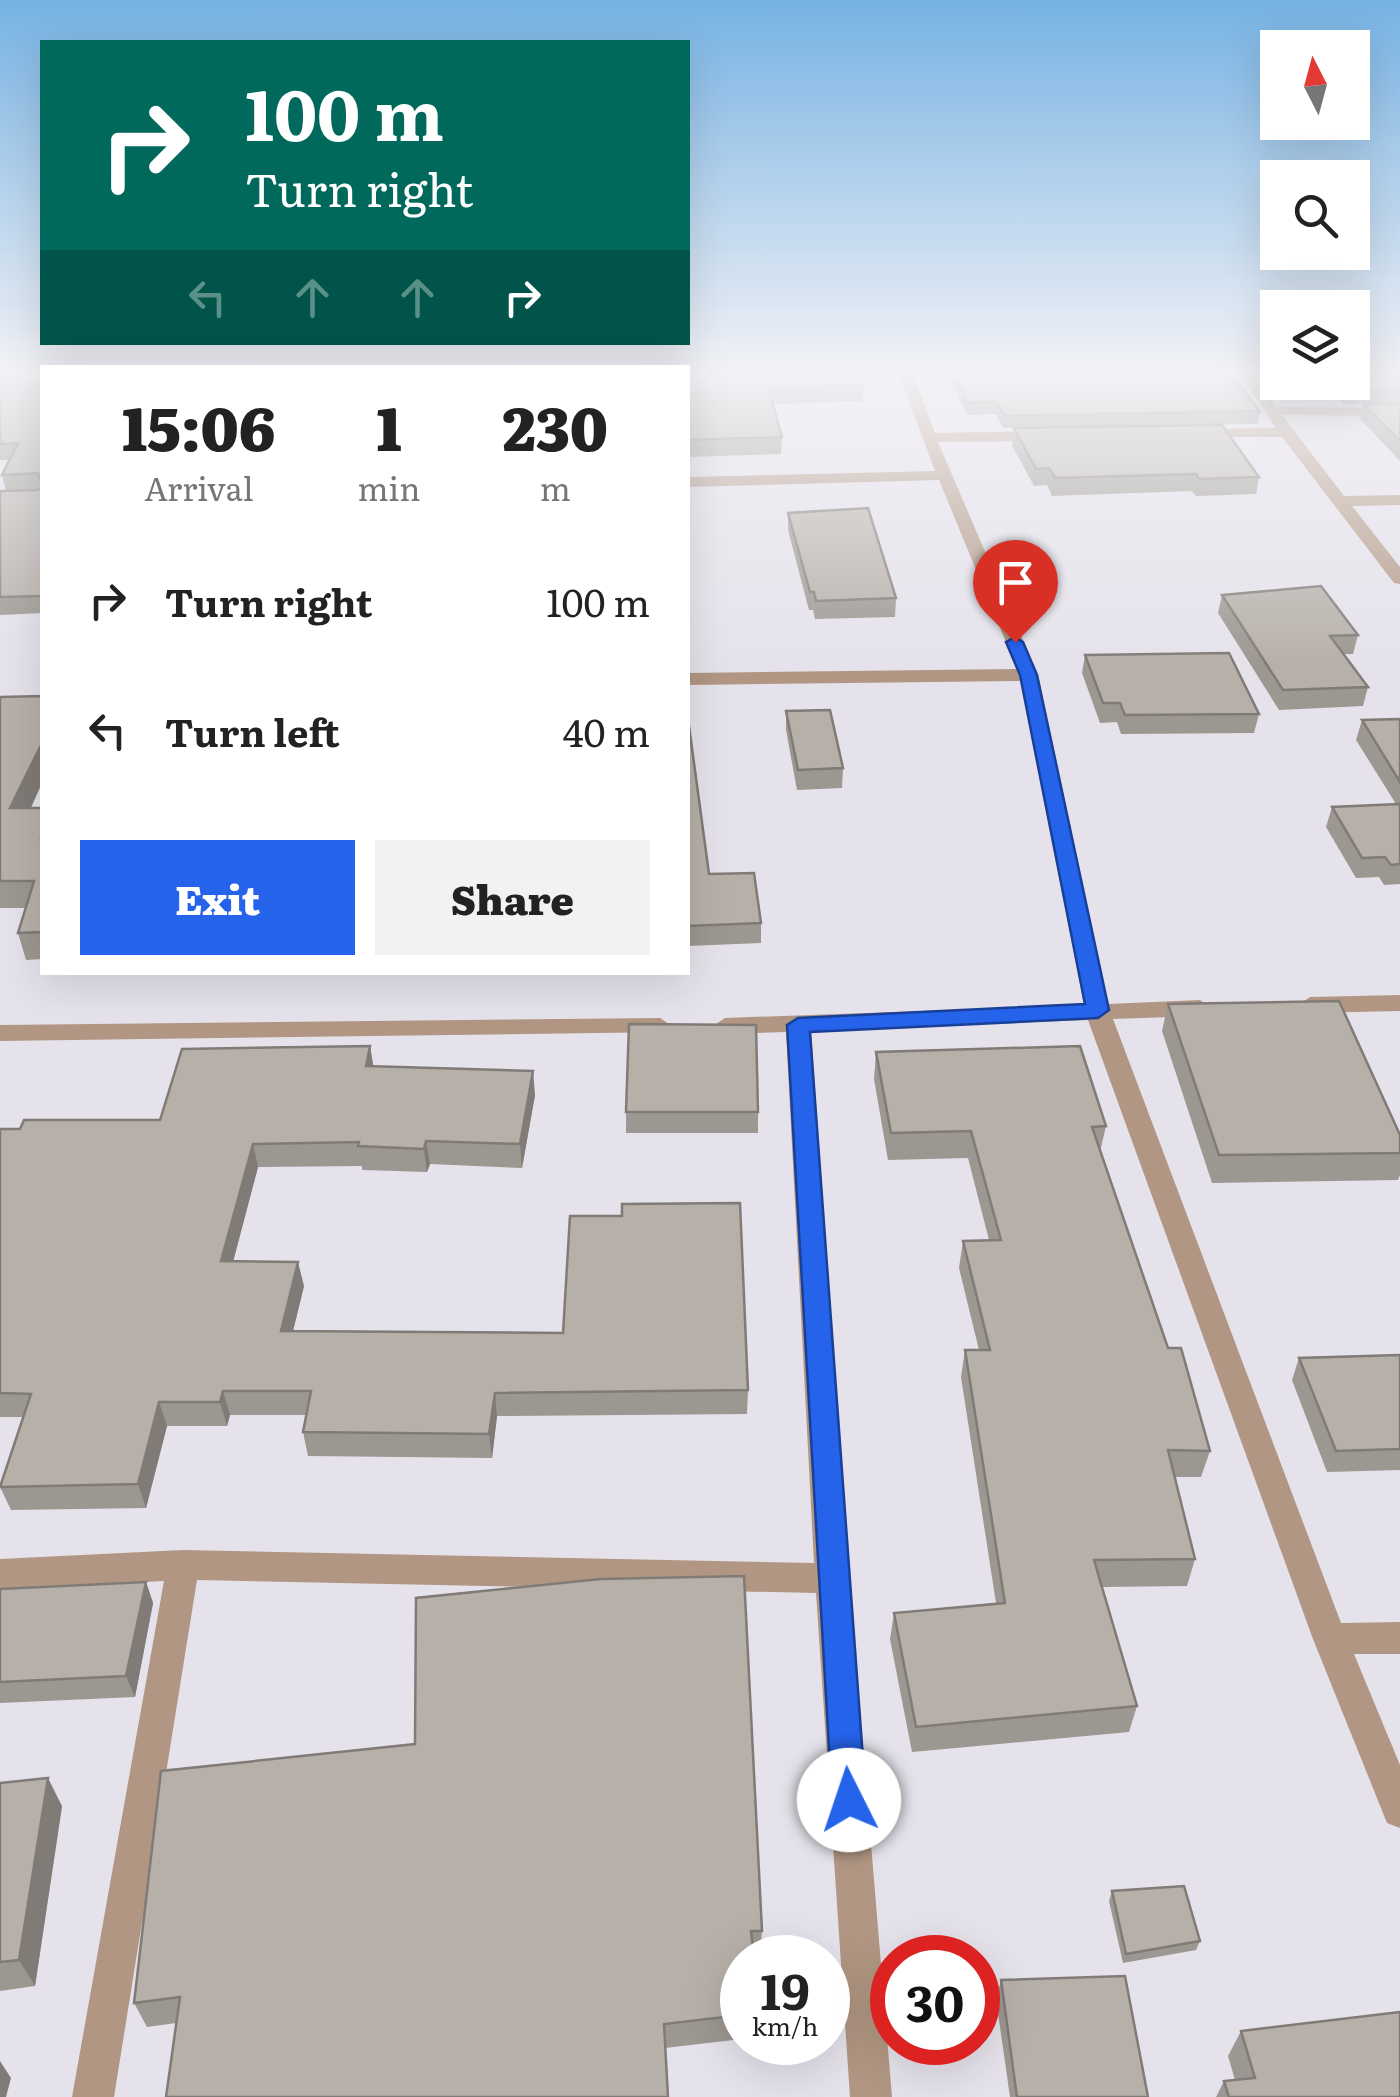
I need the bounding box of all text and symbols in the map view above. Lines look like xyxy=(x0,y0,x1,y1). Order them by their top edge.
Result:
north arrow xyxy=(1260,30,1370,140)
map controls xyxy=(1260,30,1370,400)
text: 100 m xyxy=(245,59,444,163)
icon: right xyxy=(80,80,210,210)
text: Turn right xyxy=(245,154,473,221)
button: search xyxy=(1260,160,1370,270)
icon: left xyxy=(180,270,235,325)
icon: ahead xyxy=(285,270,340,325)
icon: ahead xyxy=(390,270,445,325)
icon: right xyxy=(495,270,550,325)
button: layers xyxy=(1260,290,1370,400)
text: 15:06 xyxy=(122,380,276,469)
text: 1 xyxy=(376,380,402,469)
text: 230 xyxy=(502,380,608,469)
text: Arrival xyxy=(144,463,253,511)
text: min xyxy=(358,463,420,511)
text: m xyxy=(540,463,571,511)
pin xyxy=(973,540,1058,643)
icon: arrive xyxy=(988,555,1043,610)
text: Turn right xyxy=(165,572,372,629)
text: 100 m xyxy=(546,572,650,629)
icon: right xyxy=(80,573,135,628)
text: Turn left xyxy=(165,702,340,759)
text: 40 m xyxy=(563,702,650,759)
icon: left xyxy=(80,703,135,758)
button: Exit xyxy=(80,840,355,955)
button: Share xyxy=(375,840,650,955)
position arrow xyxy=(797,1748,901,1852)
speed limit sign: 30 xyxy=(870,1935,1000,2065)
text: 19 xyxy=(760,1951,810,2025)
text: km/h xyxy=(752,2007,818,2044)

